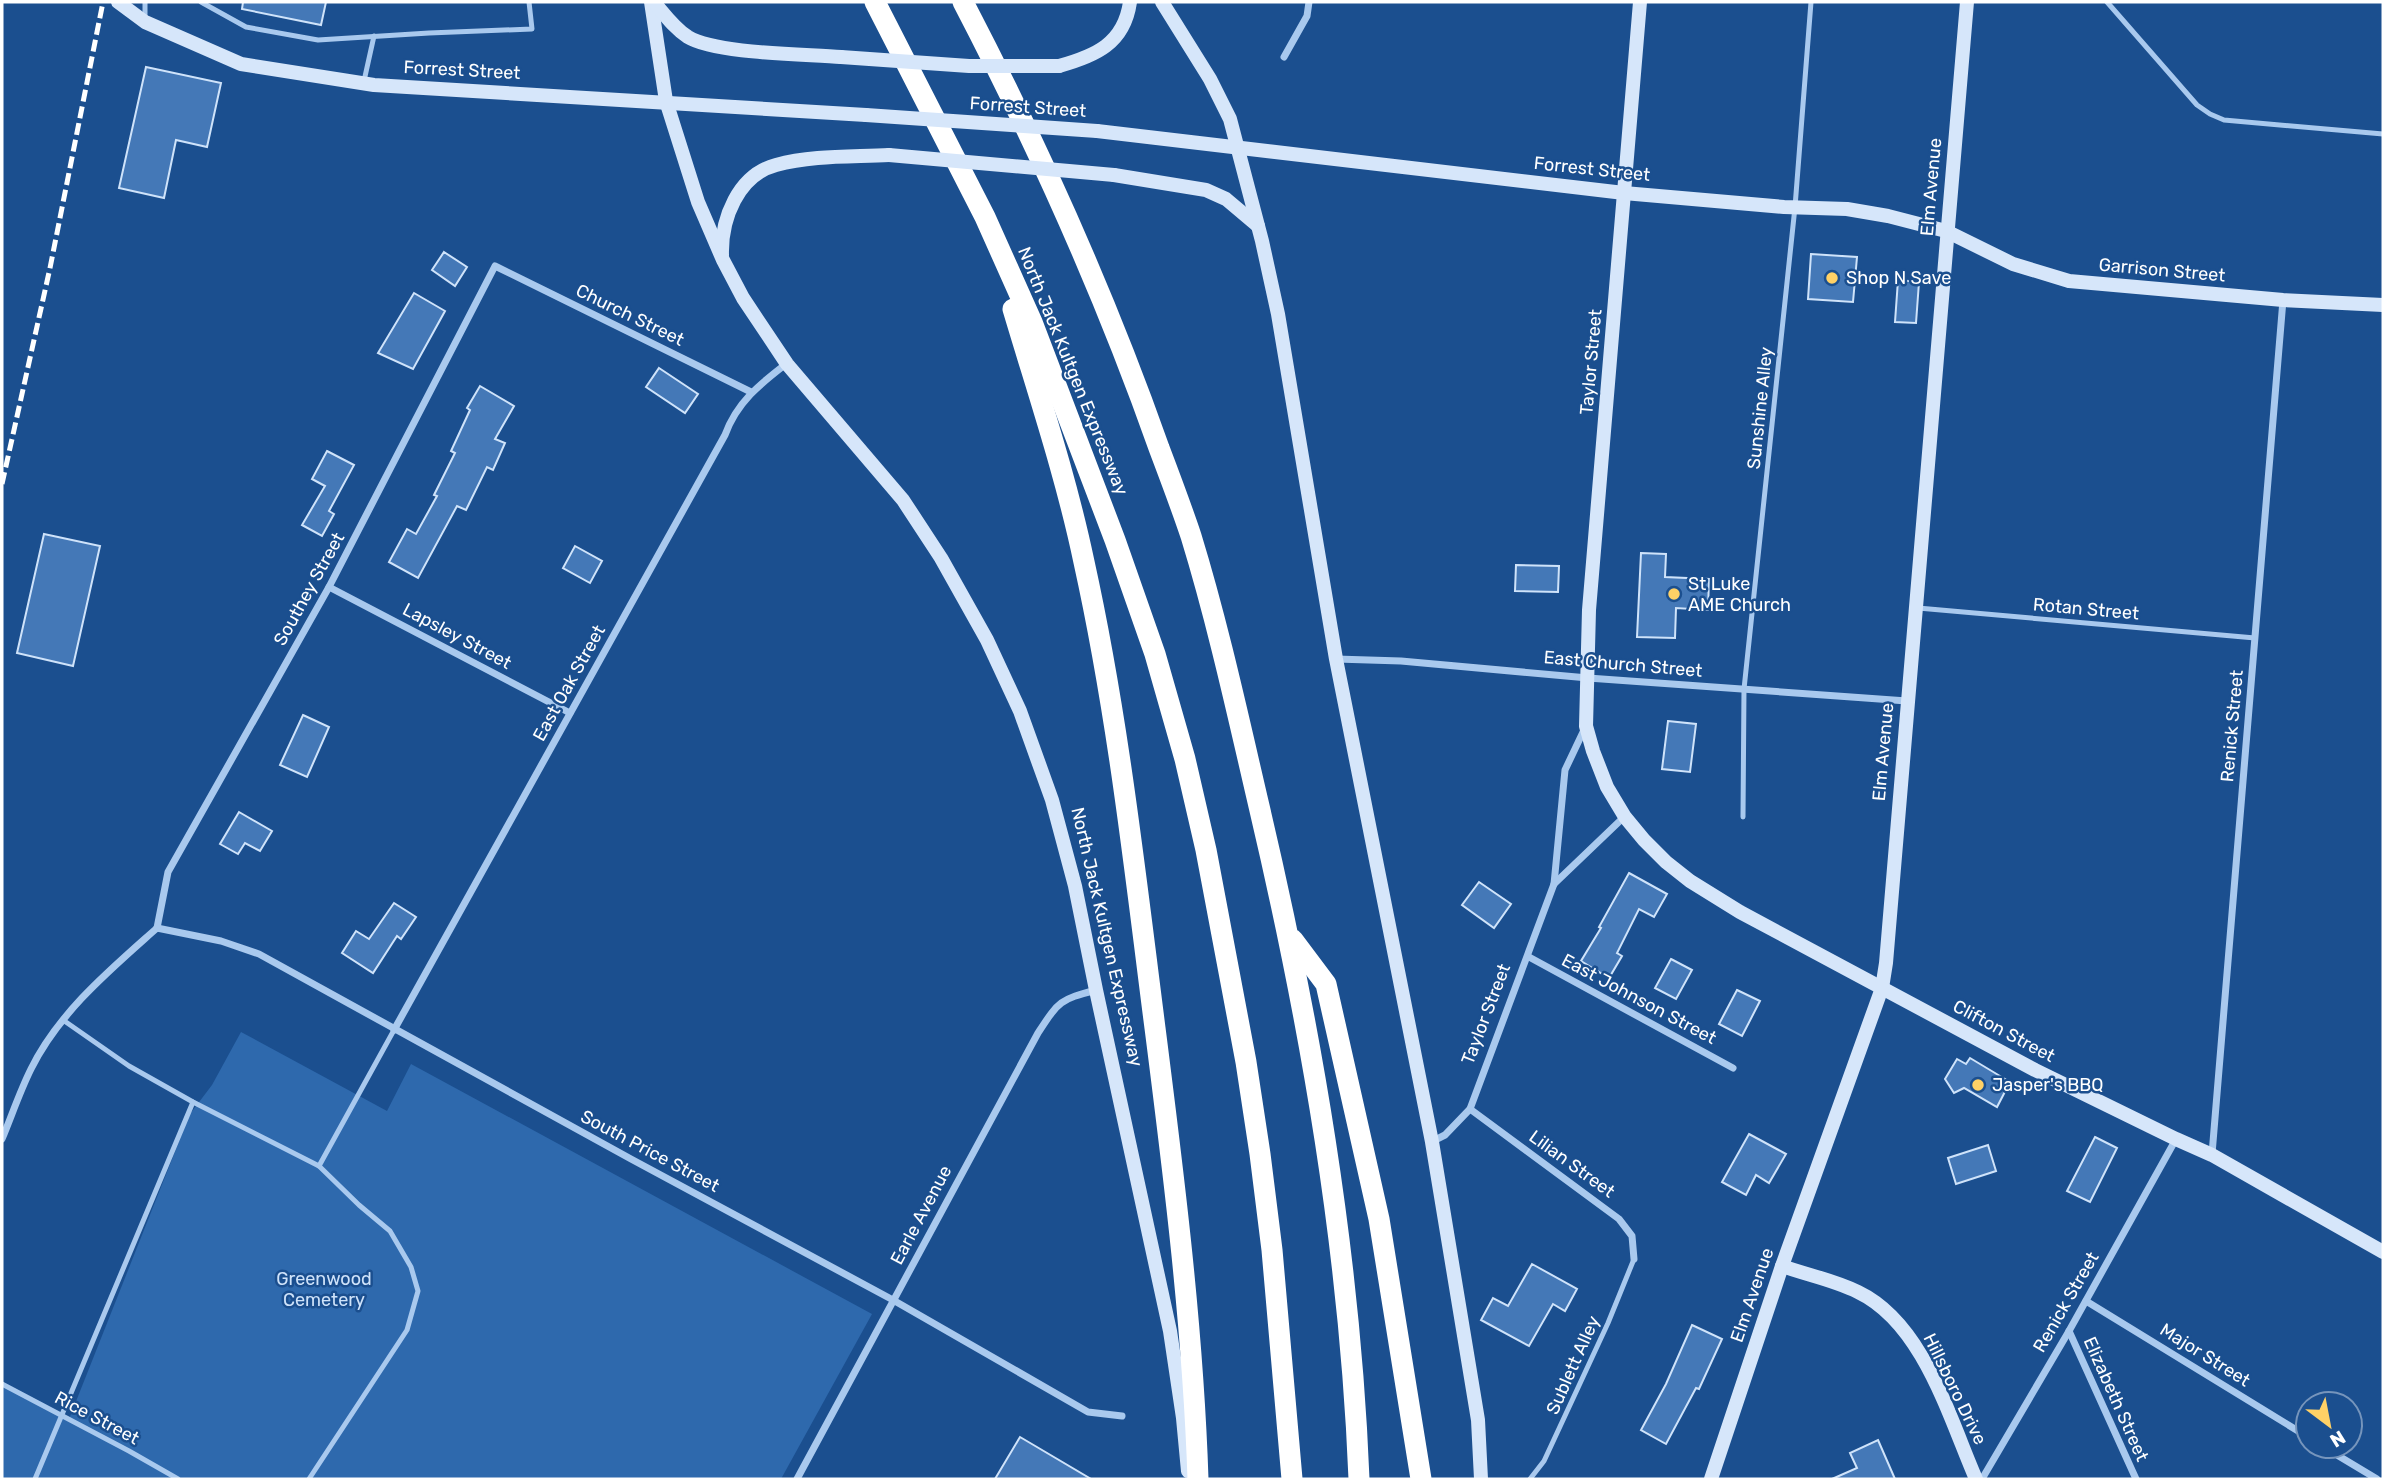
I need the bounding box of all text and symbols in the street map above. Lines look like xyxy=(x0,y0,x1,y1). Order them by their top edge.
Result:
street label: Forrest Street xyxy=(403,56,521,84)
street label: Forrest Street xyxy=(969,92,1087,122)
street label: Elm Avenue xyxy=(1916,137,1946,237)
street label: Forrest Street xyxy=(1533,152,1651,186)
street label: North Jack Kultgen Expressway xyxy=(1013,244,1133,498)
street label: Garrison Street xyxy=(2098,254,2226,286)
place label: Shop N Save xyxy=(1846,267,1951,289)
marker: Shop N Save xyxy=(1824,270,1840,286)
street label: Church Street xyxy=(572,279,688,351)
street label: Taylor Street xyxy=(1575,308,1607,416)
street label: Sunshine Alley xyxy=(1743,346,1777,470)
street label: Southey Street xyxy=(269,529,349,649)
place label: St Luke AME Church xyxy=(1688,573,1791,616)
marker: St Luke AME Church xyxy=(1666,586,1682,602)
street label: Rotan Street xyxy=(2032,593,2140,625)
street label: Lapsley Street xyxy=(399,598,515,674)
street label: East Oak Street xyxy=(528,621,610,745)
street label: East Church Street xyxy=(1543,646,1703,682)
street label: Renick Street xyxy=(2216,669,2248,783)
street label: Elm Avenue xyxy=(1868,702,1898,802)
street label: North Jack Kultgen Expressway xyxy=(1066,805,1148,1069)
street label: East Johnson Street xyxy=(1558,949,1720,1049)
street label: Taylor Street xyxy=(1457,961,1515,1067)
street label: Clifton Street xyxy=(1949,995,2059,1067)
place label: Jasper's BBQ xyxy=(1992,1074,2103,1096)
marker: Jasper's BBQ xyxy=(1970,1077,1986,1093)
street label: South Price Street xyxy=(577,1105,723,1197)
street label: Lilian Street xyxy=(1525,1126,1619,1202)
street label: Earle Avenue xyxy=(886,1162,956,1268)
street label: Elm Avenue xyxy=(1726,1245,1778,1345)
street label: Renick Street xyxy=(2028,1248,2104,1356)
park label: Greenwood Cemetery xyxy=(276,1268,372,1311)
street label: Sublett Alley xyxy=(1541,1312,1605,1418)
street label: Major Street xyxy=(2156,1319,2254,1391)
street label: Hillsboro Drive xyxy=(1919,1330,1991,1448)
street label: Elizabeth Street xyxy=(2079,1333,2153,1465)
street label: Rice Street xyxy=(51,1387,143,1449)
north arrow xyxy=(2294,1390,2364,1460)
text: N xyxy=(2326,1426,2350,1452)

